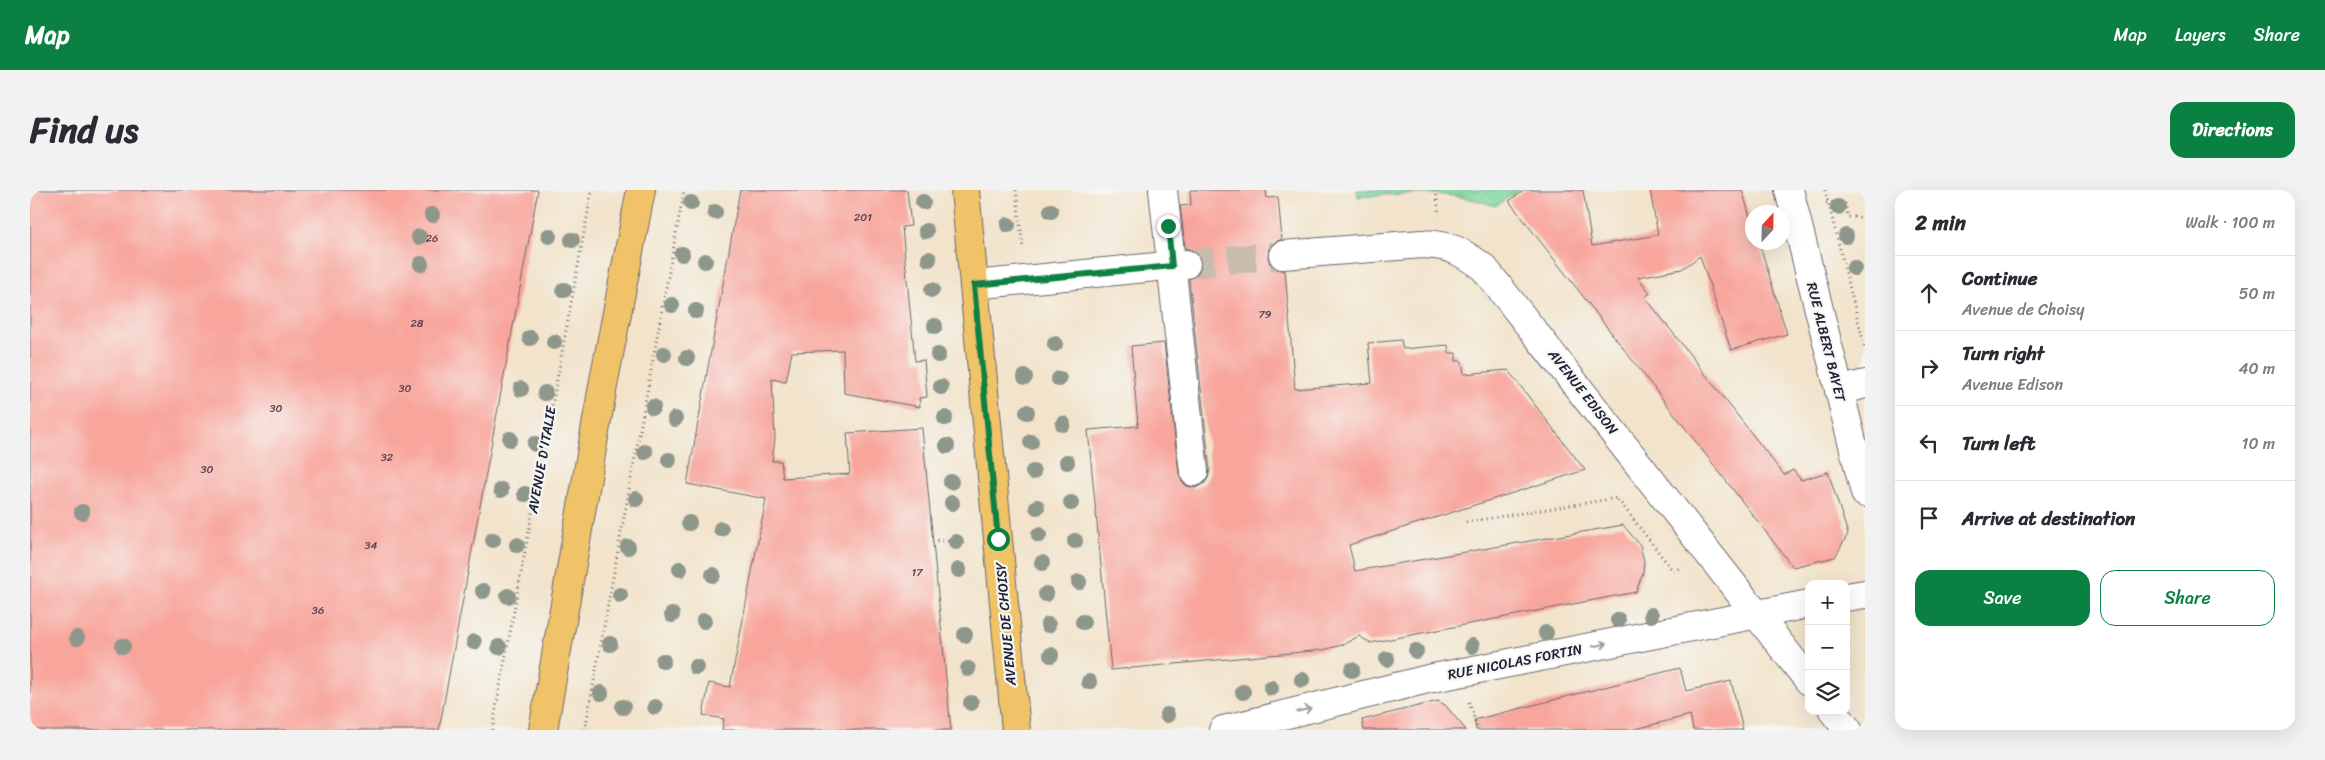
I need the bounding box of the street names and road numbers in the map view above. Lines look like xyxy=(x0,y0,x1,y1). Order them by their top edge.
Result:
street label: RUE ALBERT BAYET xyxy=(1799,280,1853,406)
street label: AVENUE EDISON xyxy=(1541,343,1625,441)
street label: AVENUE D'ITALIE xyxy=(520,403,564,516)
street label: AVENUE DE CHOISY xyxy=(988,560,1024,688)
street label: RUE NICOLAS FORTIN xyxy=(1445,637,1585,687)

